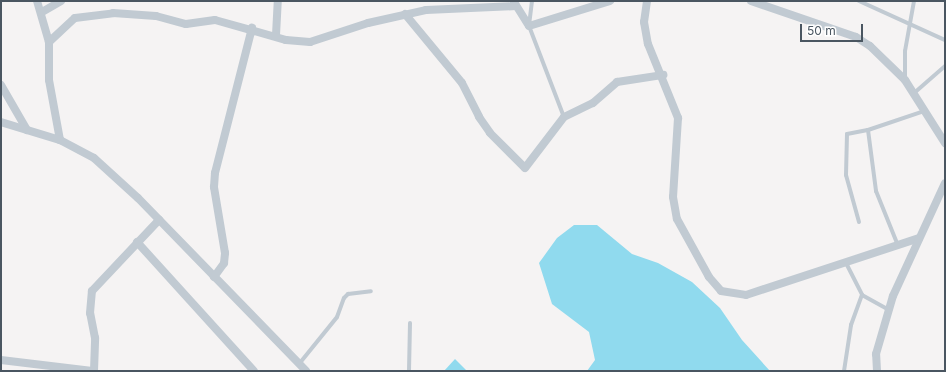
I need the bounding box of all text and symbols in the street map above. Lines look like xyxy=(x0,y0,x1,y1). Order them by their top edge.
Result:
scale bar xyxy=(802,16,865,42)
text: 50 m xyxy=(807,23,836,38)

